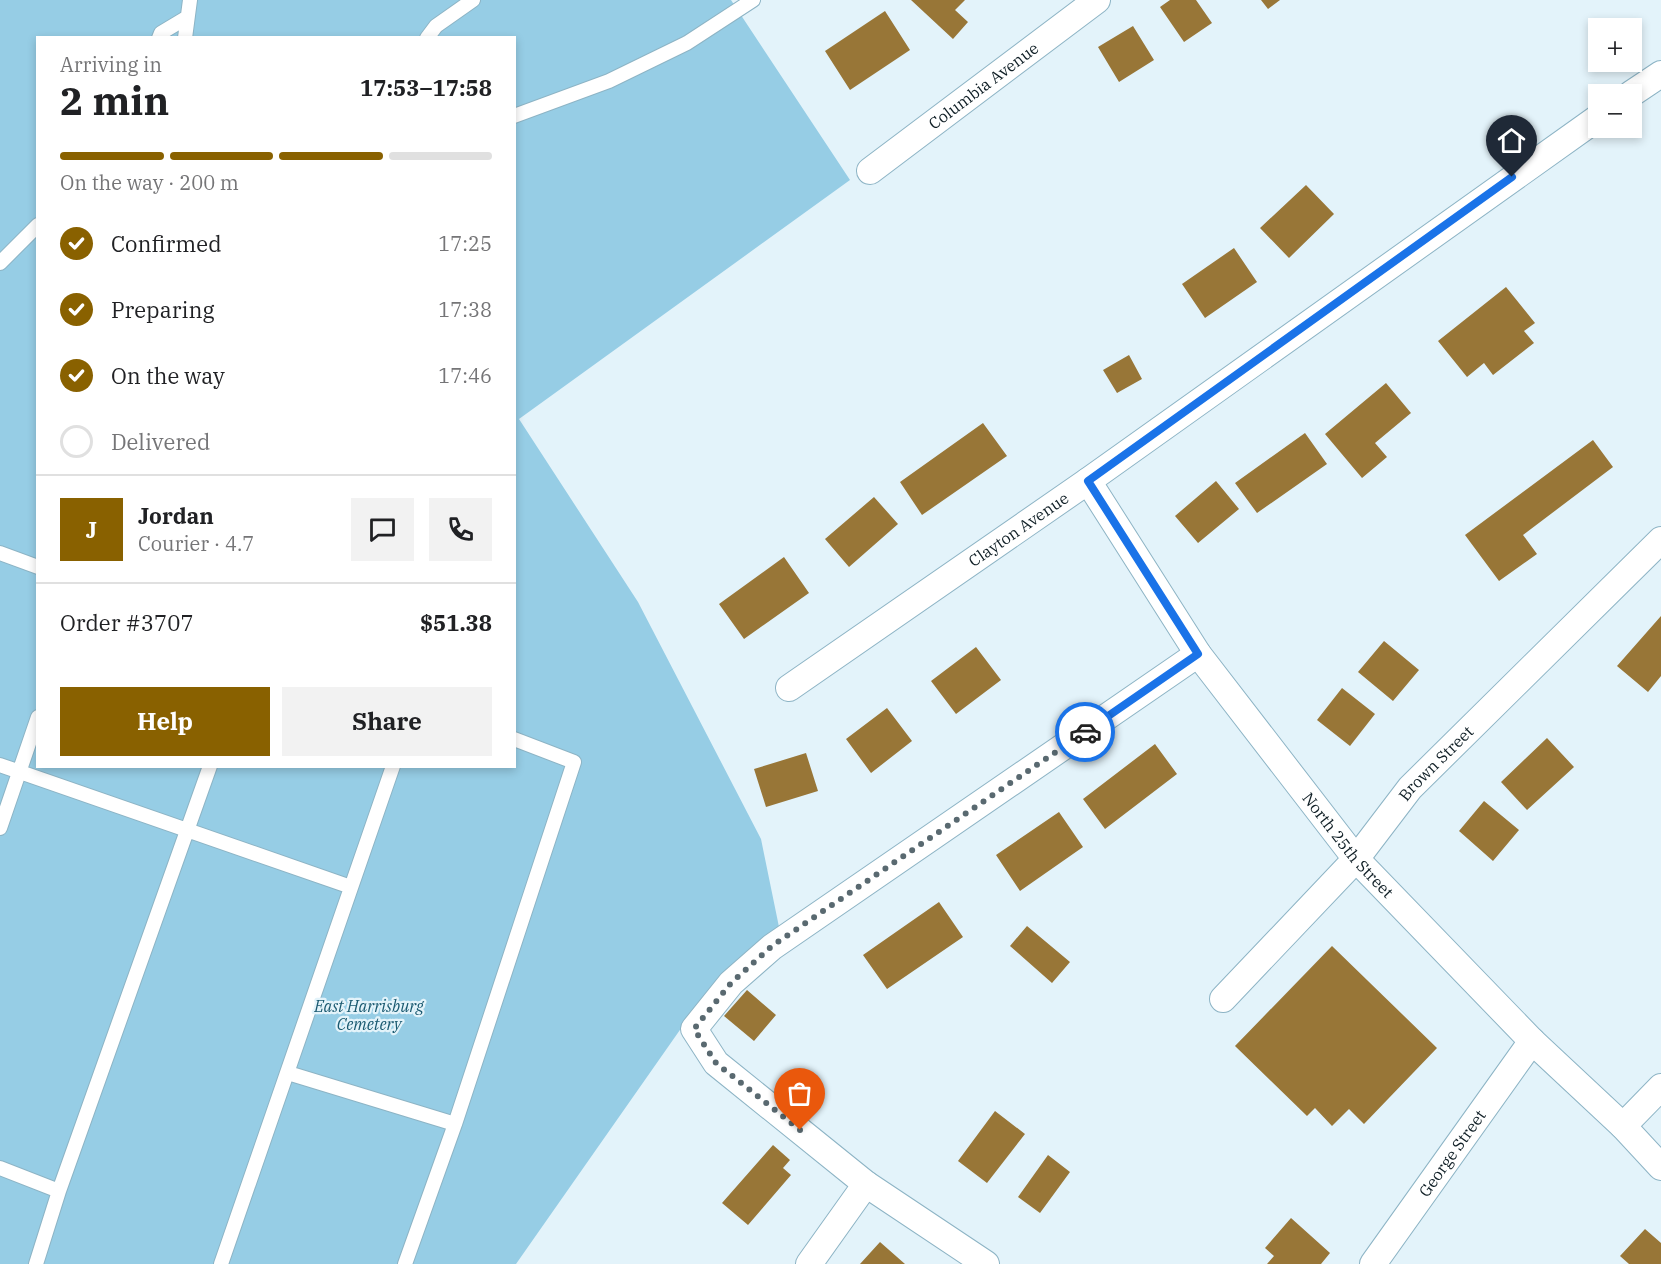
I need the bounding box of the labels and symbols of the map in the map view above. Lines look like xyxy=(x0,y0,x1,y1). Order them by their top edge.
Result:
street label: Columbia Avenue xyxy=(924,38,1042,133)
pin xyxy=(1486,115,1537,177)
street label: Clayton Avenue xyxy=(965,488,1072,571)
courier xyxy=(1055,702,1115,762)
street label: Brown Street xyxy=(1394,721,1478,805)
street label: North 25th Street xyxy=(1298,788,1398,902)
park label: East Harrisburg Cemetery xyxy=(313,996,424,1034)
pin xyxy=(774,1068,825,1130)
street label: George Street xyxy=(1414,1106,1490,1201)

